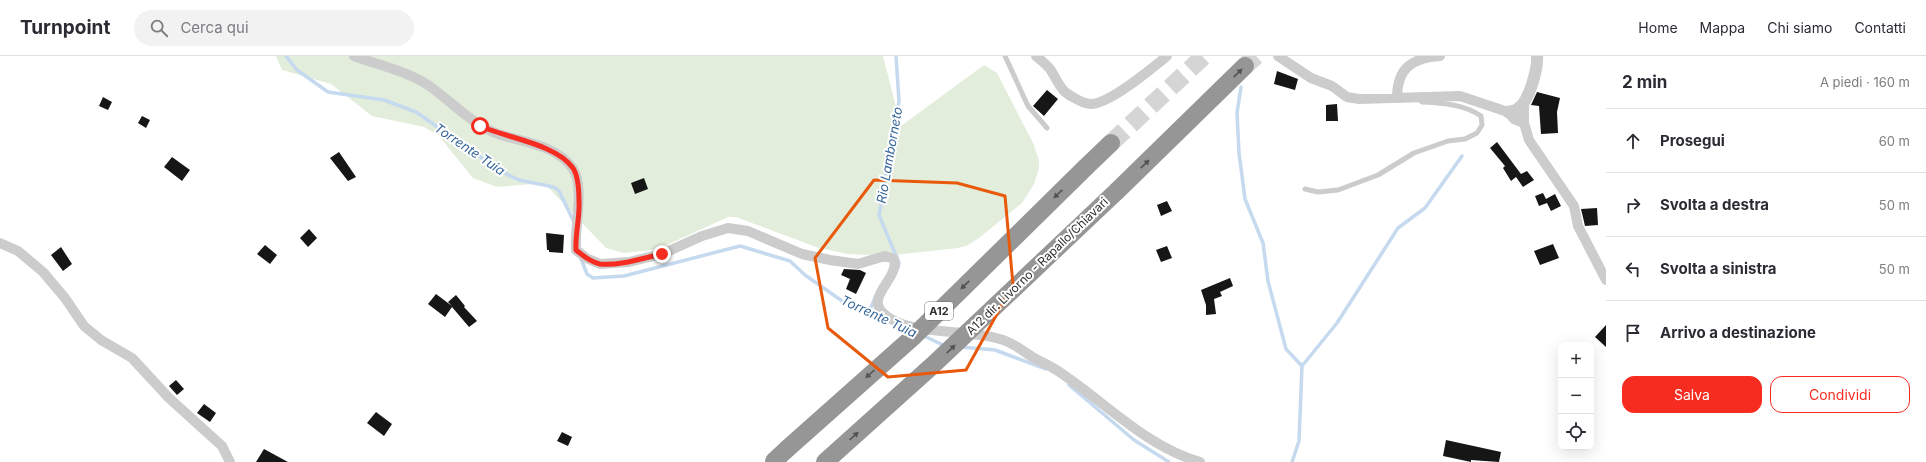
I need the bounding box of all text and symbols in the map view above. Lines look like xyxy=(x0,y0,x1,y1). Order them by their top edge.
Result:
search box xyxy=(134,10,414,46)
text: Turnpoint xyxy=(20,16,110,39)
icon: search xyxy=(148,17,170,39)
text: Cerca qui xyxy=(180,18,249,37)
text: Home xyxy=(1638,19,1678,36)
text: Mappa xyxy=(1700,19,1745,36)
text: Chi siamo xyxy=(1767,19,1832,36)
text: Contatti xyxy=(1854,19,1906,36)
one-way arrow xyxy=(1233,68,1243,78)
text: 2 min xyxy=(1622,72,1667,92)
text: A piedi · 160 m xyxy=(1820,74,1910,90)
water label: Rio Lamborneto xyxy=(873,105,905,204)
route start xyxy=(471,117,489,135)
water label: Torrente Tuia xyxy=(432,120,508,178)
icon: ahead xyxy=(1622,130,1644,152)
text: Prosegui xyxy=(1660,131,1725,150)
text: 60 m xyxy=(1879,133,1910,149)
one-way arrow xyxy=(1140,159,1150,169)
one-way arrow xyxy=(1053,190,1063,199)
street label: A12 dir. Livorno - Rapallo/Chiavari xyxy=(963,194,1111,338)
icon: right xyxy=(1622,194,1644,216)
text: Svolta a destra xyxy=(1660,195,1769,214)
text: 50 m xyxy=(1879,197,1910,213)
route end xyxy=(653,245,671,263)
icon: left xyxy=(1622,258,1644,280)
text: Svolta a sinistra xyxy=(1660,259,1777,278)
text: 50 m xyxy=(1879,261,1910,277)
one-way arrow xyxy=(960,281,970,290)
water label: Torrente Tuia xyxy=(839,291,919,341)
road number: A12 xyxy=(925,302,953,320)
icon: arrive xyxy=(1622,322,1644,344)
text: Arrivo a destinazione xyxy=(1660,323,1816,342)
map controls xyxy=(1558,342,1594,450)
button: + xyxy=(1558,342,1594,378)
one-way arrow xyxy=(946,345,955,354)
one-way arrow xyxy=(865,370,875,379)
button: Salva xyxy=(1622,376,1762,413)
button: Condividi xyxy=(1770,376,1910,413)
button: − xyxy=(1558,378,1594,414)
button: locate xyxy=(1558,414,1594,450)
one-way arrow xyxy=(849,431,859,441)

